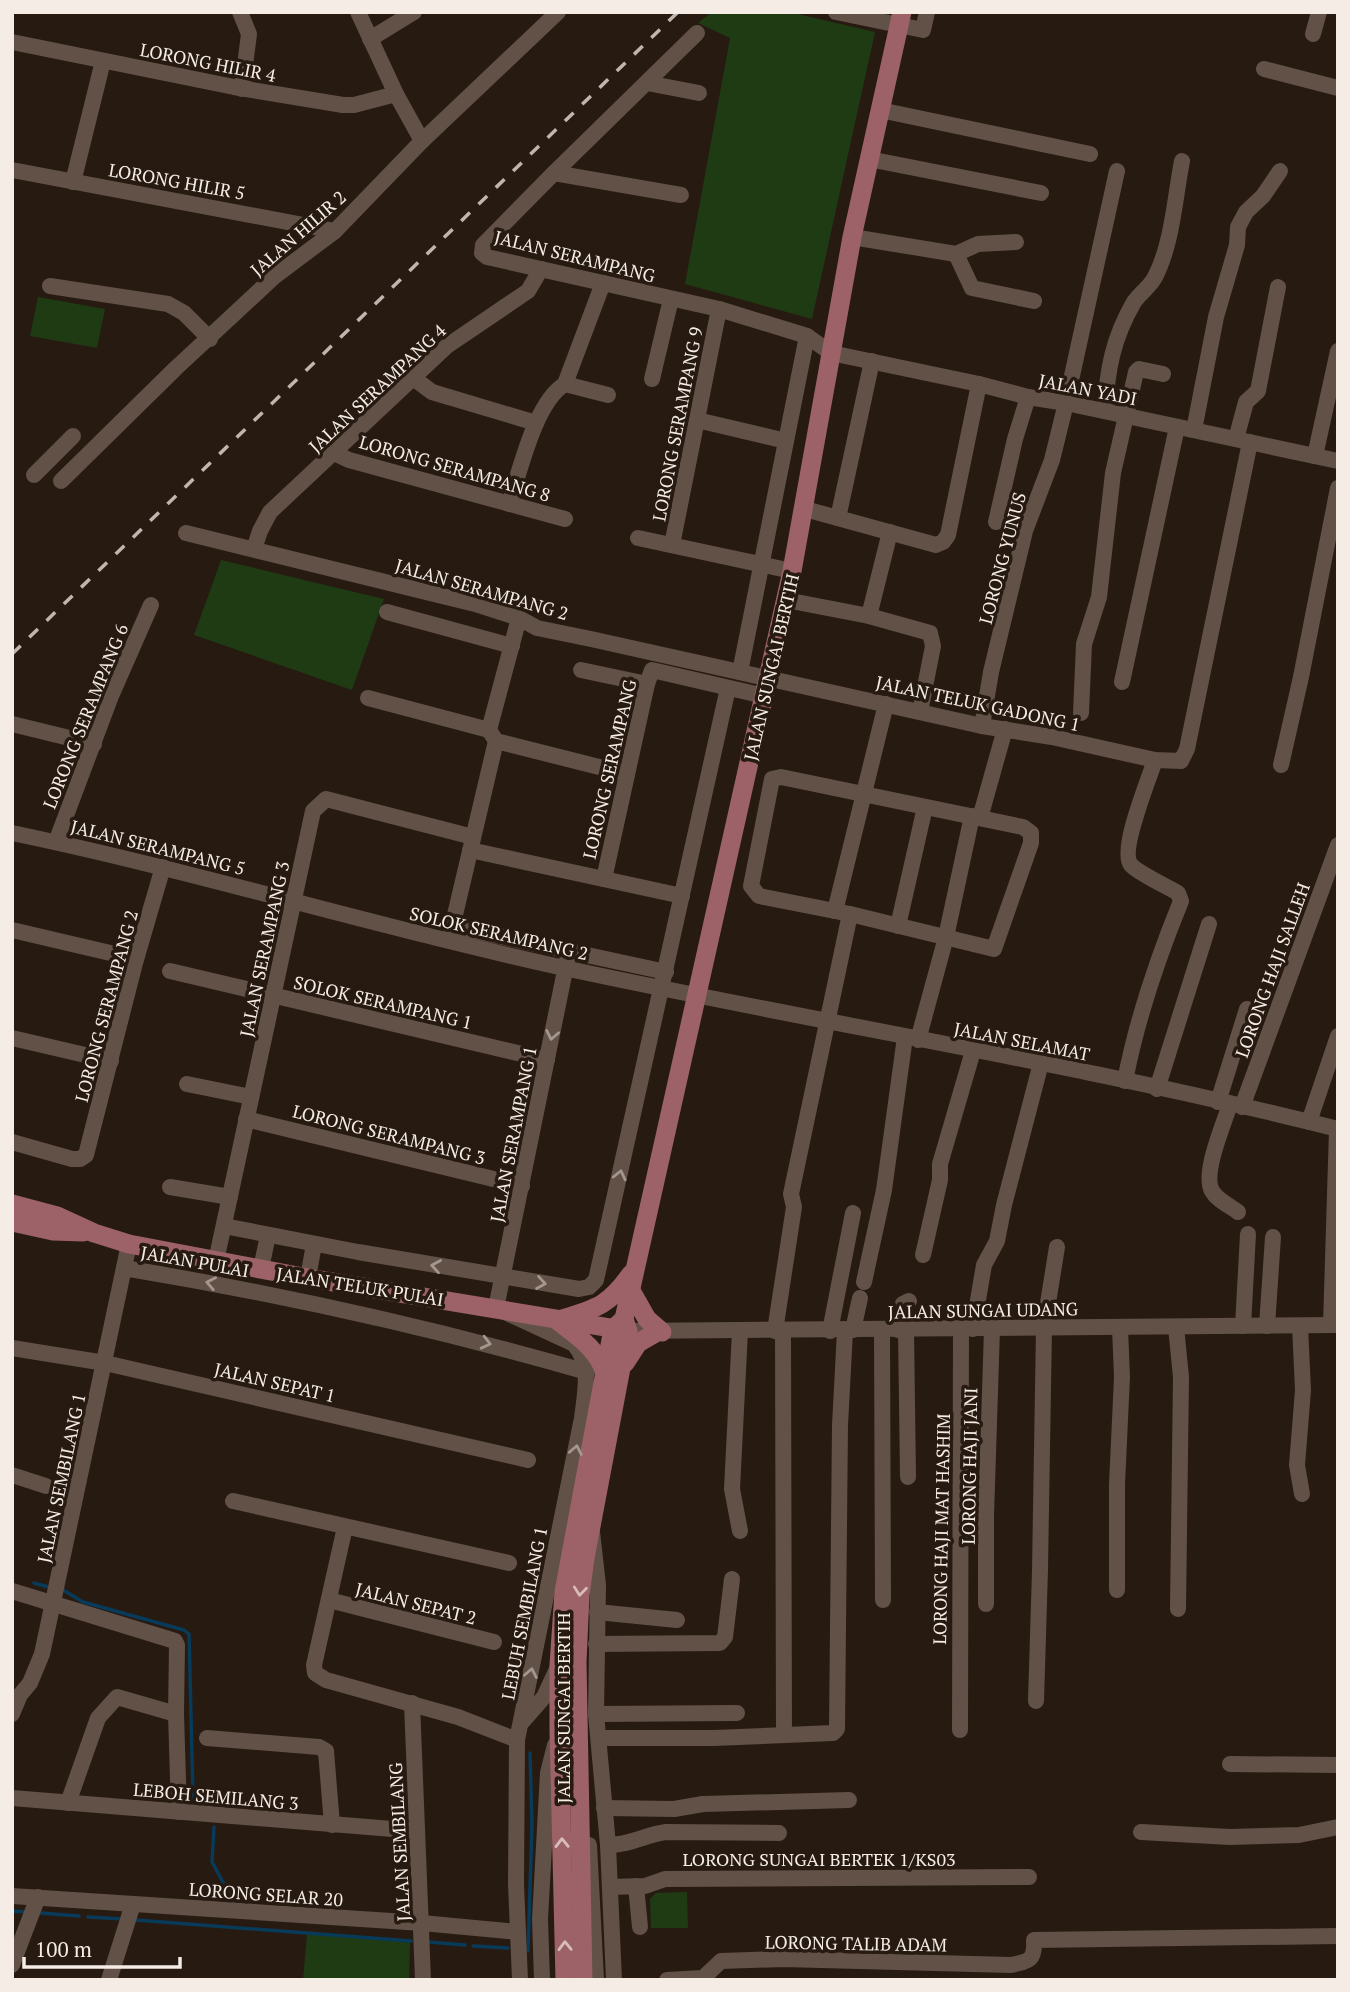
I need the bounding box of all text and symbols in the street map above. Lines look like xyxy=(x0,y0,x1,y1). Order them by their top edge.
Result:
street label: LORONG HILIR 4 xyxy=(138,37,278,87)
street label: LORONG HILIR 5 xyxy=(107,157,247,205)
street label: JALAN HILIR 2 xyxy=(245,185,351,281)
street label: JALAN SERAMPANG xyxy=(492,224,659,288)
street label: JALAN SERAMPANG 4 xyxy=(303,318,451,458)
street label: LORONG SERAMPANG 9 xyxy=(646,325,708,523)
street label: JALAN YADI xyxy=(1037,368,1139,410)
street label: LORONG SERAMPANG 8 xyxy=(357,429,553,507)
street label: LORONG YUNUS xyxy=(973,489,1031,627)
street label: JALAN SERAMPANG 2 xyxy=(393,553,571,625)
street label: JALAN SUNGAI BERTIH xyxy=(738,571,804,763)
street label: LORONG SERAMPANG 6 xyxy=(37,620,133,812)
street label: JALAN TELUK GADONG 1 xyxy=(874,670,1082,736)
street label: LORONG SERAMPANG xyxy=(577,676,641,861)
street label: JALAN SERAMPANG 5 xyxy=(68,814,248,880)
street label: JALAN SERAMPANG 3 xyxy=(234,859,294,1039)
street label: LORONG HAJI SALLEH xyxy=(1229,879,1315,1061)
street label: SOLOK SERAMPANG 2 xyxy=(407,901,591,965)
street label: LORONG SERAMPANG 2 xyxy=(69,907,143,1105)
street label: SOLOK SERAMPANG 1 xyxy=(291,970,475,1034)
street label: JALAN SELAMAT xyxy=(952,1016,1092,1066)
one-way arrow xyxy=(546,1029,561,1041)
street label: JALAN SERAMPANG 1 xyxy=(484,1044,542,1224)
street label: LORONG SERAMPANG 3 xyxy=(290,1098,488,1170)
one-way arrow xyxy=(611,1169,626,1181)
street label: JALAN PULAI xyxy=(139,1240,251,1282)
one-way arrow xyxy=(430,1259,442,1274)
street label: JALAN TELUK PULAI xyxy=(275,1261,445,1311)
one-way arrow xyxy=(535,1275,547,1290)
one-way arrow xyxy=(205,1276,217,1291)
street label: JALAN SUNGAI UDANG xyxy=(888,1296,1079,1324)
one-way arrow xyxy=(480,1335,492,1349)
street label: JALAN SEPAT 1 xyxy=(212,1356,338,1408)
street label: LORONG HAJI JANI xyxy=(956,1387,982,1545)
street label: JALAN SEMBILANG 1 xyxy=(31,1391,91,1565)
street label: LORONG HAJI MAT HASHIM xyxy=(927,1413,955,1645)
one-way arrow xyxy=(567,1444,582,1456)
street label: LEBUH SEMBILANG 1 xyxy=(495,1524,553,1702)
street label: JALAN SEPAT 2 xyxy=(353,1576,479,1630)
one-way arrow xyxy=(573,1585,588,1596)
street label: JALAN SUNGAI BERTIH xyxy=(551,1612,575,1804)
one-way arrow xyxy=(523,1667,538,1679)
street label: JALAN SEMBILANG xyxy=(383,1761,415,1922)
street label: LEBOH SEMILANG 3 xyxy=(132,1777,300,1815)
one-way arrow xyxy=(555,1838,570,1849)
street label: LORONG SUNGAI BERTEK 1/KS03 xyxy=(682,1847,956,1871)
street label: LORONG SELAR 20 xyxy=(188,1877,344,1911)
scale bar xyxy=(24,1926,180,1970)
street label: LORONG TALIB ADAM xyxy=(765,1929,948,1957)
text: 100 m xyxy=(35,1935,92,1963)
one-way arrow xyxy=(557,1940,572,1951)

